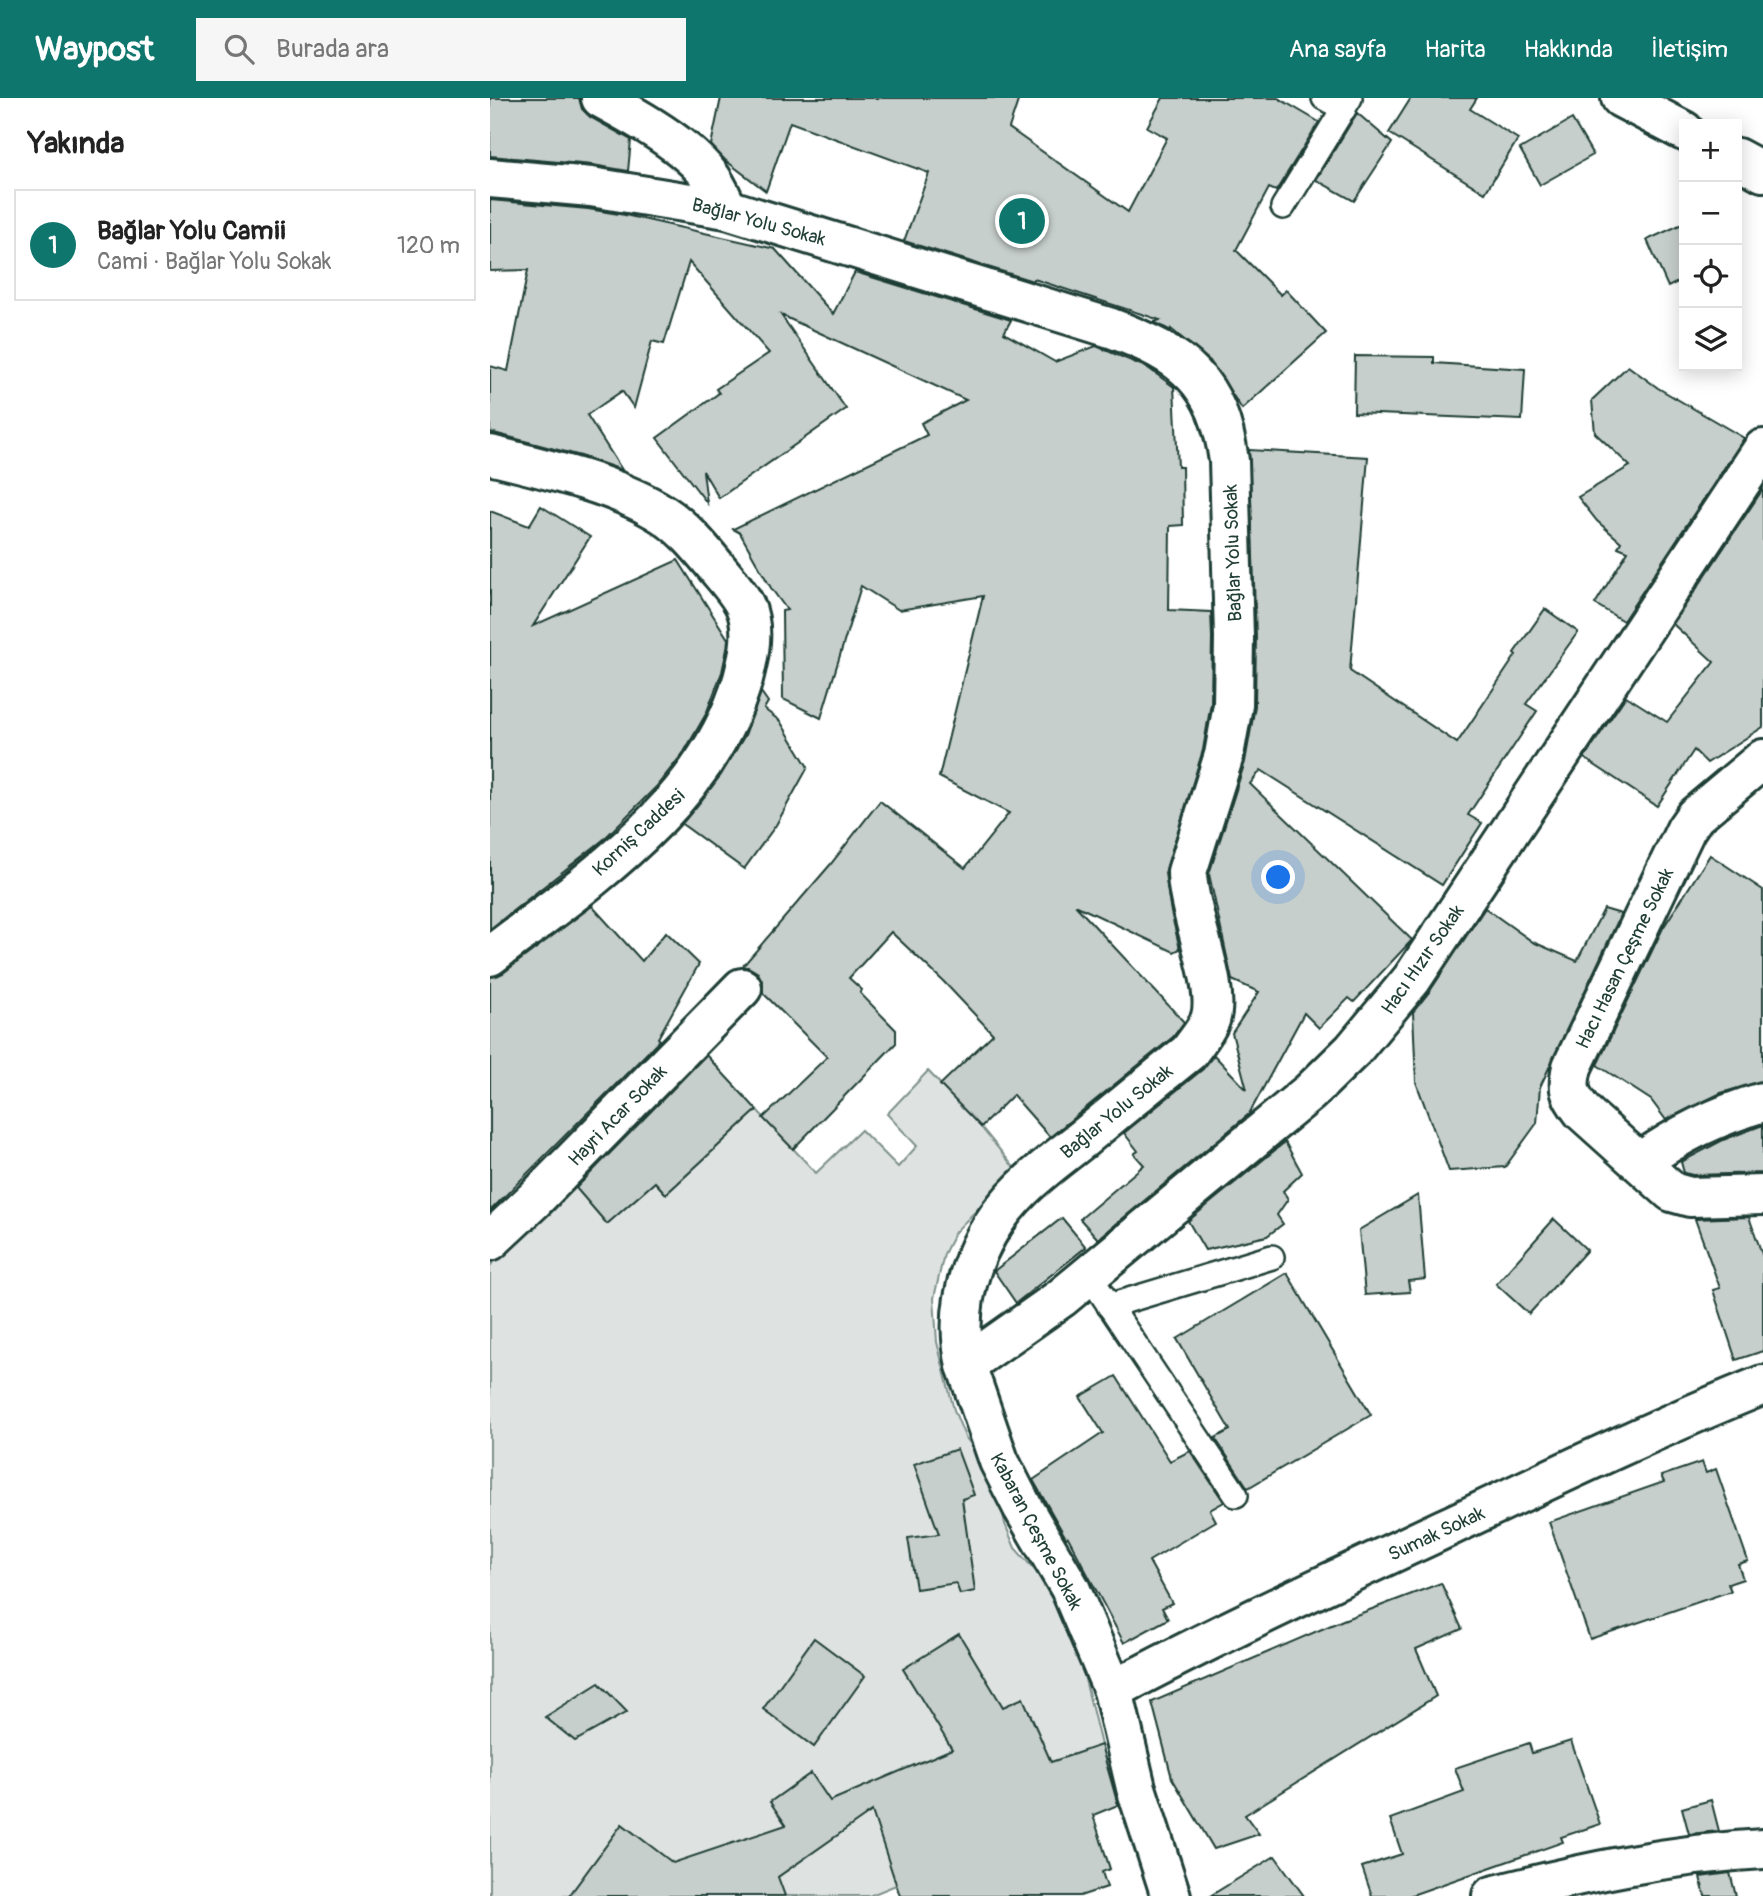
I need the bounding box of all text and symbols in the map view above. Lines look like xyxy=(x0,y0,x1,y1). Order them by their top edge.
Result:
search box xyxy=(196,18,686,81)
text: Waypost xyxy=(35,29,154,70)
icon: search xyxy=(220,30,258,68)
text: Burada ara xyxy=(276,33,389,65)
text: Ana sayfa xyxy=(1289,35,1386,64)
text: Harita xyxy=(1424,35,1486,64)
text: Hakkında xyxy=(1524,35,1613,64)
text: İletişim xyxy=(1651,35,1728,64)
map controls xyxy=(1679,119,1742,371)
button: + xyxy=(1679,119,1742,182)
text: Yakında xyxy=(28,125,124,162)
button: − xyxy=(1679,182,1742,245)
street label: Bağlar Yolu Sokak xyxy=(689,193,828,251)
pin: 1 xyxy=(999,195,1045,247)
text: Bağlar Yolu Camii xyxy=(97,215,285,247)
text: 1 xyxy=(49,231,58,260)
text: 120 m xyxy=(397,231,460,260)
button: locate xyxy=(1679,245,1742,308)
text: Cami · Bağlar Yolu Sokak xyxy=(97,247,331,276)
button: layers xyxy=(1679,308,1742,371)
street label: Bağlar Yolu Sokak xyxy=(1219,484,1247,622)
street label: Korniş Caddesi xyxy=(587,784,690,882)
your location xyxy=(1261,860,1295,894)
street label: Hacı Hasan Çeşme Sokak xyxy=(1571,864,1679,1053)
street label: Hacı Hızır Sokak xyxy=(1376,900,1470,1019)
street label: Bağlar Yolu Sokak xyxy=(1056,1059,1178,1164)
street label: Hayri Acar Sokak xyxy=(563,1060,672,1171)
street label: Kabaran Çeşme Sokak xyxy=(985,1449,1088,1614)
street label: Sumak Sokak xyxy=(1384,1501,1489,1567)

